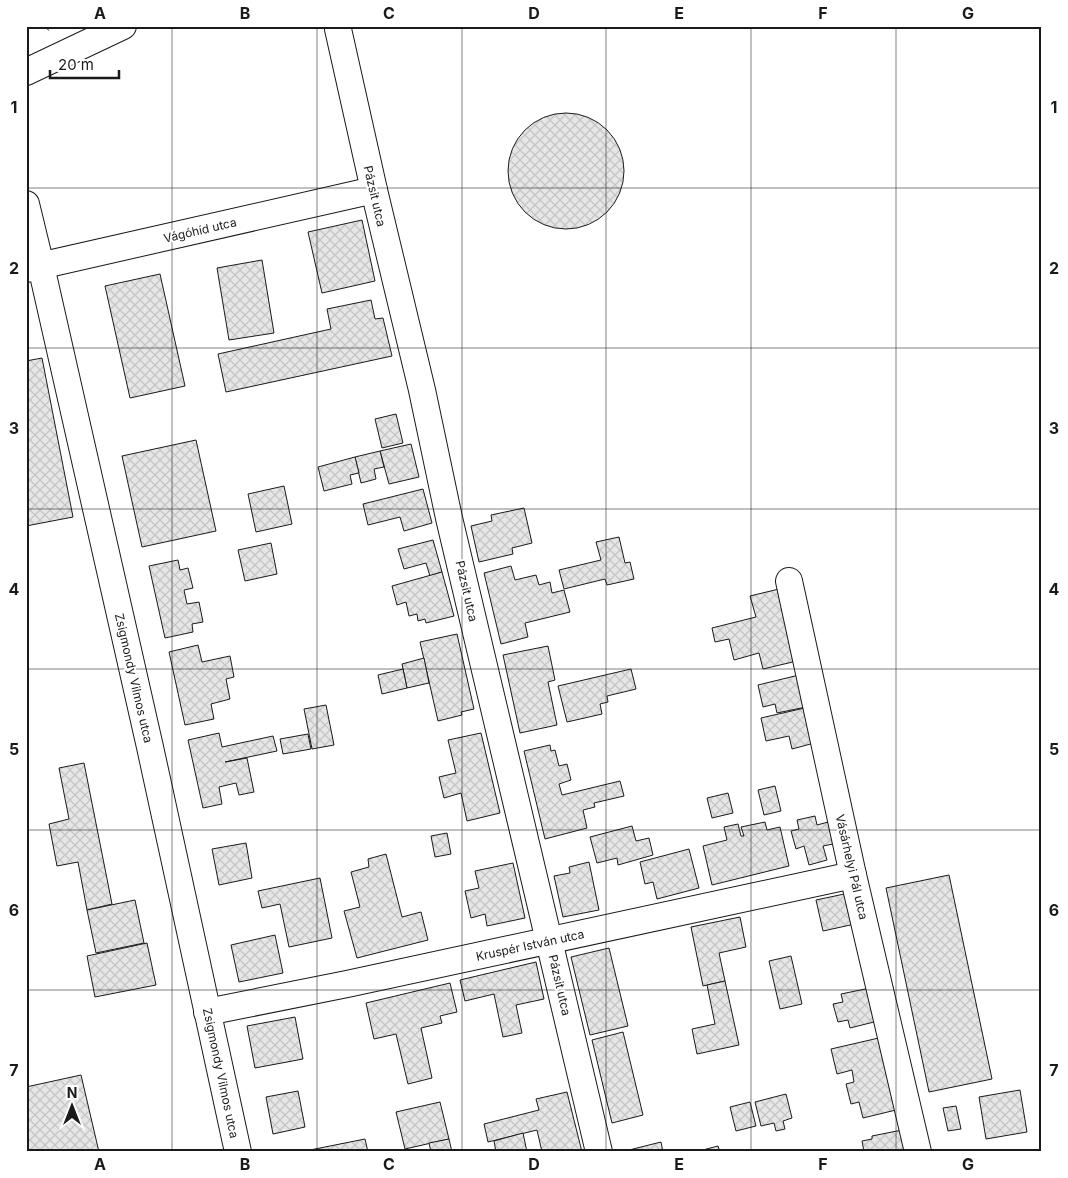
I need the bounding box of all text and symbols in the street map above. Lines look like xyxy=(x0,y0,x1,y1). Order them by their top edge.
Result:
text: A xyxy=(94,3,106,23)
text: B xyxy=(240,3,250,23)
text: C xyxy=(383,3,395,23)
text: D xyxy=(528,3,540,23)
text: E xyxy=(674,3,684,23)
text: F xyxy=(818,3,828,23)
text: G xyxy=(962,3,974,23)
scale bar xyxy=(50,48,119,80)
text: 20 m xyxy=(58,55,94,74)
text: 1 xyxy=(11,97,17,117)
text: 1 xyxy=(1051,97,1057,117)
street label: Pázsit utca xyxy=(361,164,389,228)
street label: Vágóhíd utca xyxy=(162,214,238,246)
text: 2 xyxy=(9,258,19,278)
text: 2 xyxy=(1049,258,1059,278)
text: 3 xyxy=(9,418,19,438)
text: 3 xyxy=(1049,418,1059,438)
street label: Pázsit utca xyxy=(453,559,481,623)
text: 4 xyxy=(9,579,20,599)
text: 4 xyxy=(1049,579,1060,599)
street label: Zsigmondy Vilmos utca xyxy=(112,612,156,744)
text: 5 xyxy=(9,739,19,759)
text: 5 xyxy=(1049,739,1059,759)
street label: Vásárhelyi Pál utca xyxy=(833,813,871,921)
text: 6 xyxy=(9,900,19,920)
text: 6 xyxy=(1049,900,1059,920)
street label: Kruspér István utca xyxy=(474,926,586,964)
street label: Pázsit utca xyxy=(546,953,574,1017)
street label: Zsigmondy Vilmos utca xyxy=(200,1007,242,1139)
text: 7 xyxy=(9,1060,19,1080)
text: 7 xyxy=(1049,1060,1059,1080)
north arrow xyxy=(48,1080,98,1130)
text: N xyxy=(67,1084,77,1101)
text: A xyxy=(94,1154,106,1174)
text: B xyxy=(240,1154,250,1174)
text: C xyxy=(383,1154,395,1174)
text: D xyxy=(528,1154,540,1174)
text: E xyxy=(674,1154,684,1174)
text: F xyxy=(818,1154,828,1174)
text: G xyxy=(962,1154,974,1174)

